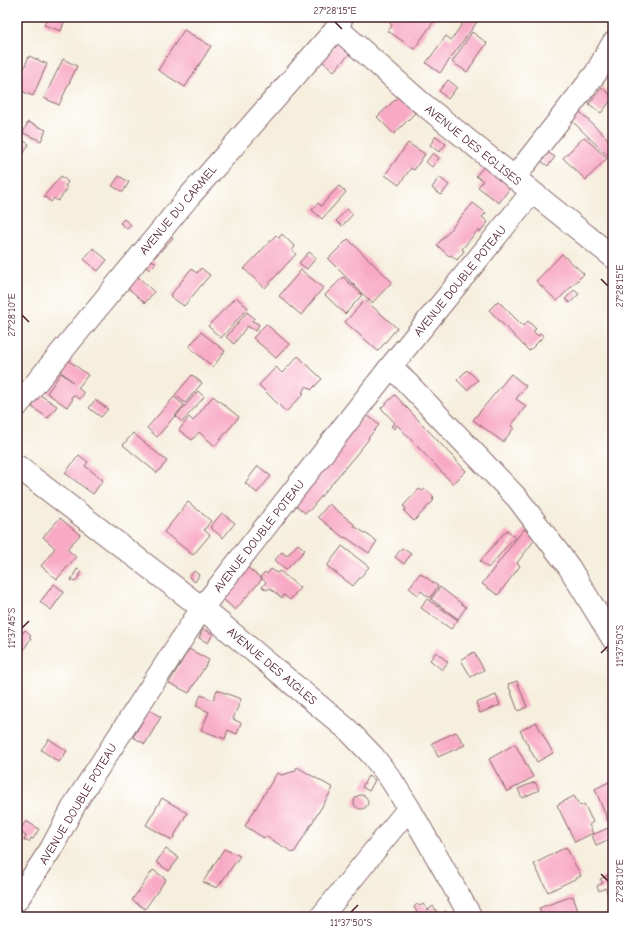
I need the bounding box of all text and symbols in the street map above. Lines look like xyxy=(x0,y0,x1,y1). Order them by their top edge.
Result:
text: 27°28'15"E xyxy=(314,5,356,17)
street label: AVENUE DES EGLISES xyxy=(422,102,524,188)
street label: AVENUE DU CARMEL xyxy=(137,163,219,257)
street label: AVENUE DOUBLE POTEAU xyxy=(411,223,509,339)
text: 27°28'15"E xyxy=(614,265,626,307)
text: 27°28'10"E xyxy=(6,293,18,337)
street label: AVENUE DOUBLE POTEAU xyxy=(211,477,307,595)
text: 11°37'45"S xyxy=(6,607,18,648)
street label: AVENUE DES AIGLES xyxy=(224,624,320,708)
text: 11°37'50"S xyxy=(614,625,626,667)
street label: AVENUE DOUBLE POTEAU xyxy=(36,741,120,867)
text: 27°28'10"E xyxy=(614,859,626,903)
text: 11°37'50"S xyxy=(330,917,372,929)

